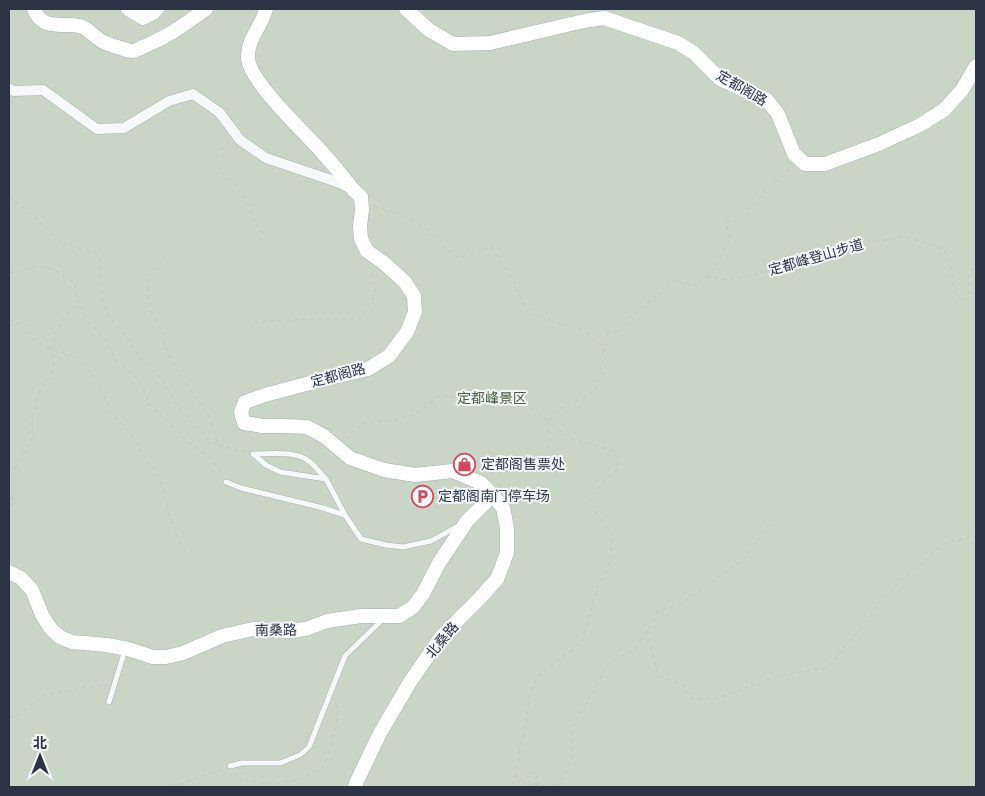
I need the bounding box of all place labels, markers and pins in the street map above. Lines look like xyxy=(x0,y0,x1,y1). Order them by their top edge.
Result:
shop icon: 定都阁售票处 xyxy=(453,452,477,476)
place label: 定都阁售票处 xyxy=(481,456,565,472)
parking icon: 定都阁南门停车场 xyxy=(410,484,434,508)
place label: 定都阁南门停车场 xyxy=(438,488,550,504)

